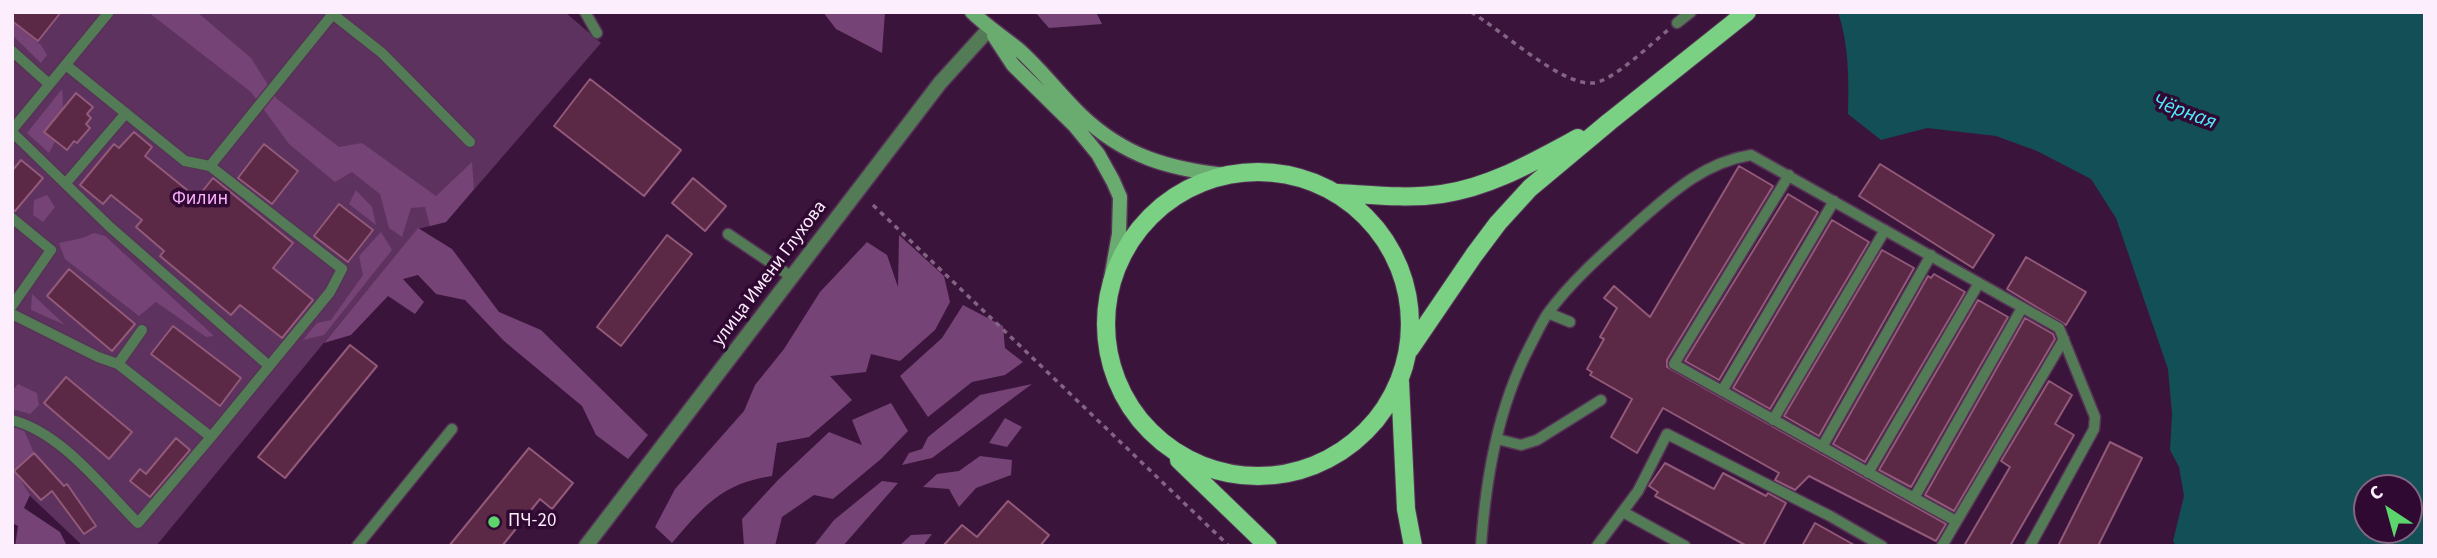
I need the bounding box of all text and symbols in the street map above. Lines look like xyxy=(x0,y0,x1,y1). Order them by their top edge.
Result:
water label: Чёрная xyxy=(2149,90,2219,136)
park label: Филин xyxy=(172,189,228,211)
street label: улица Имени Глухова xyxy=(708,197,832,351)
north arrow xyxy=(2353,474,2423,544)
text: С xyxy=(2364,479,2389,507)
place label: ПЧ-20 xyxy=(508,511,556,533)
marker: ПЧ-20 xyxy=(486,514,502,530)

